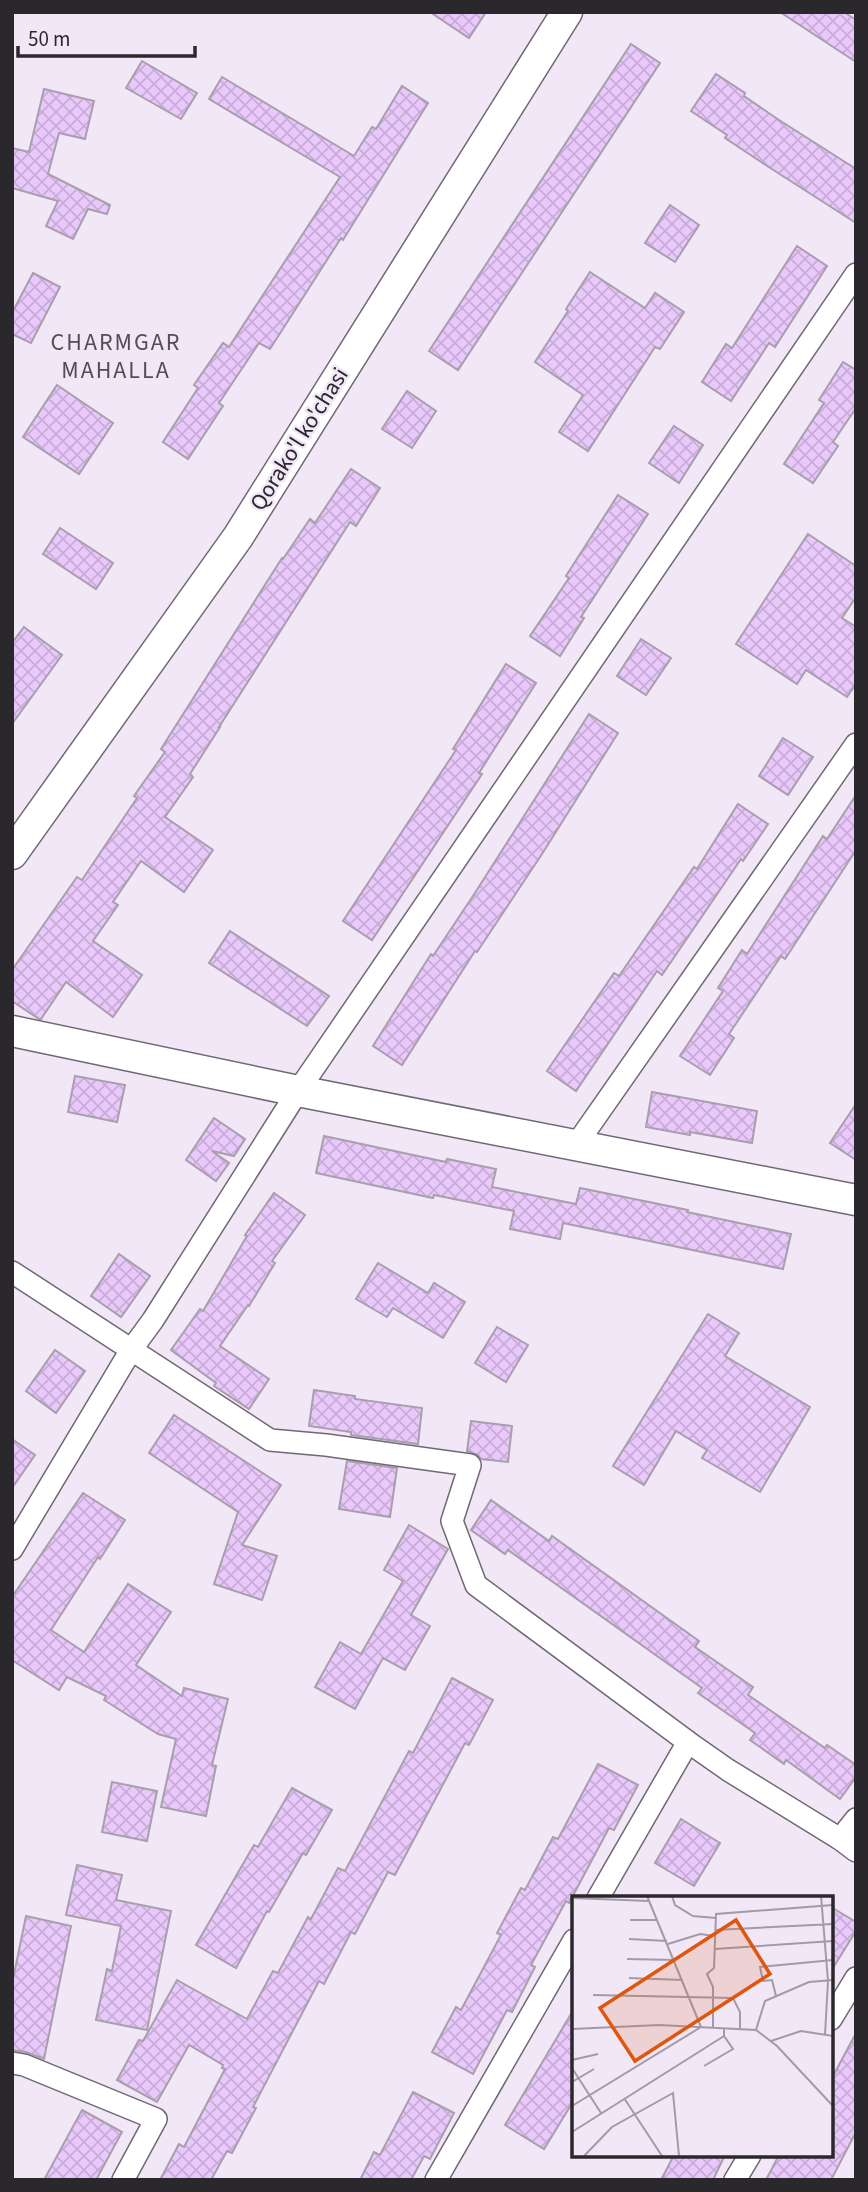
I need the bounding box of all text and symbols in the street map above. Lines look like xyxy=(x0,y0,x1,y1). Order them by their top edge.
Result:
scale bar xyxy=(18,14,194,58)
text: 50 m xyxy=(28,24,70,54)
district label: CHARMGAR MAHALLA xyxy=(51,325,181,388)
street label: Qorako'l ko'chasi xyxy=(242,361,356,517)
inset map xyxy=(572,1896,833,2157)

